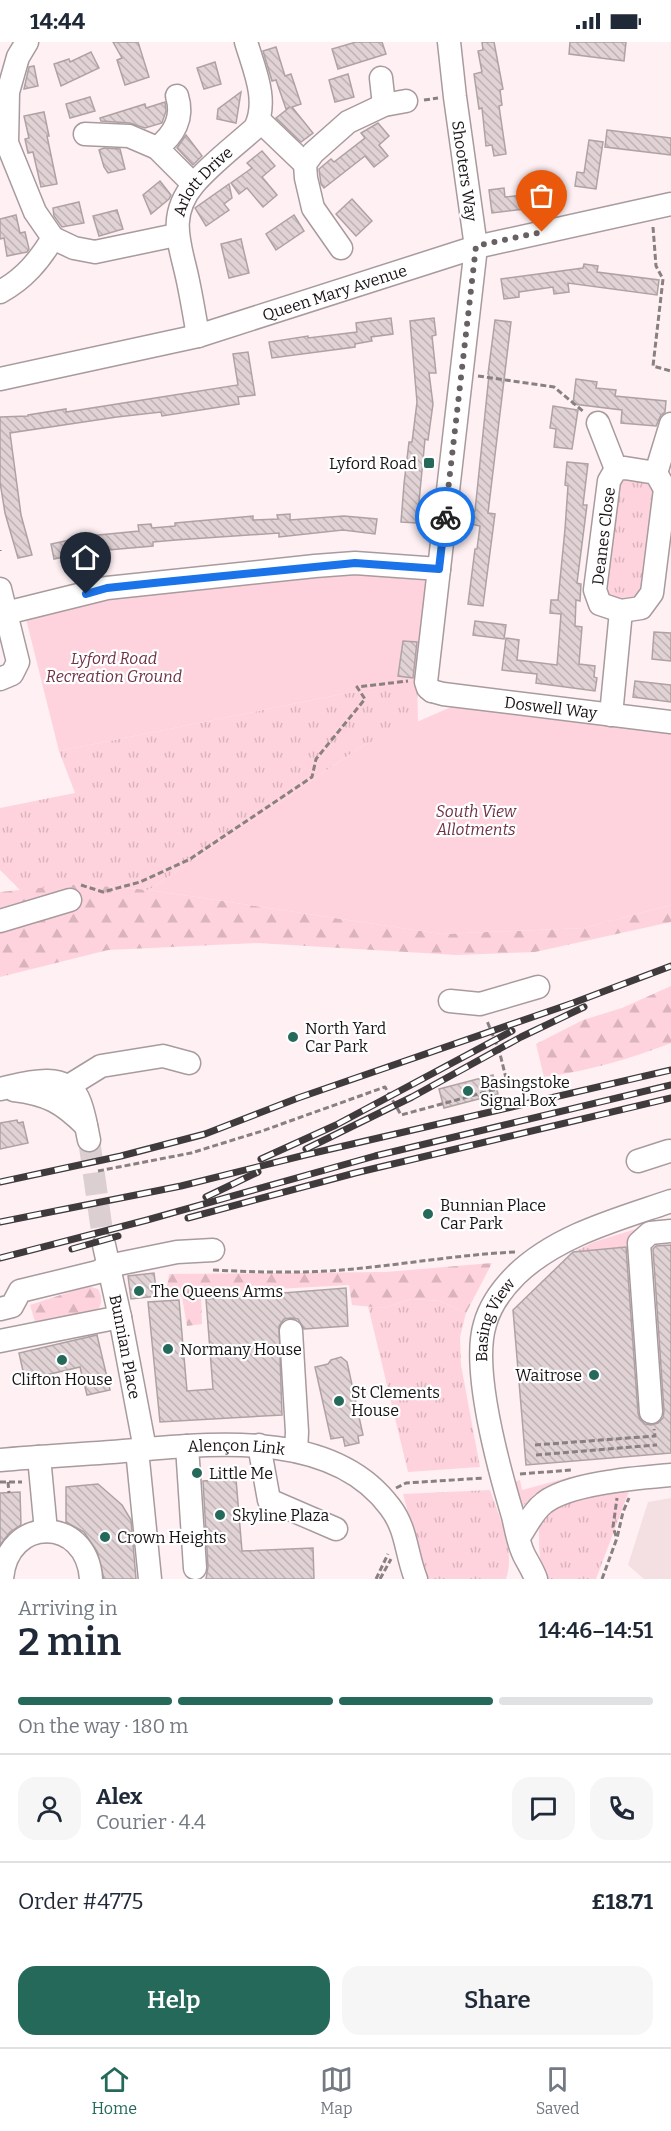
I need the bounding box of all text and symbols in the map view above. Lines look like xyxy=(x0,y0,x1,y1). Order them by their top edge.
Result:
text: 14:44 xyxy=(30,8,85,35)
street label: Shooters Way xyxy=(448,119,481,223)
street label: Arlott Drive xyxy=(169,143,237,218)
pin xyxy=(516,170,567,232)
icon: bag xyxy=(525,179,558,212)
street label: Queen Mary Avenue xyxy=(260,261,409,325)
place label: Lyford Road xyxy=(329,454,417,473)
marker: Lyford Road xyxy=(422,456,436,470)
street label: Deanes Close xyxy=(588,486,619,586)
courier xyxy=(415,487,475,547)
icon: bike xyxy=(429,501,462,534)
pin xyxy=(60,532,111,594)
icon: home xyxy=(69,541,102,574)
park label: Lyford Road Recreation Ground xyxy=(46,649,182,686)
street label: Doswell Way xyxy=(503,693,599,723)
park label: South View Allotments xyxy=(435,802,518,839)
place label: North Yard Car Park xyxy=(305,1019,387,1056)
marker: North Yard Car Park xyxy=(286,1030,300,1044)
place label: Basingstoke Signal Box xyxy=(480,1073,570,1110)
marker: Basingstoke Signal Box xyxy=(461,1084,475,1098)
place label: Bunnian Place Car Park xyxy=(440,1196,546,1233)
marker: Bunnian Place Car Park xyxy=(421,1207,435,1221)
street label: Basing View xyxy=(472,1274,519,1362)
place label: The Queens Arms xyxy=(151,1282,283,1301)
marker: The Queens Arms xyxy=(132,1284,146,1298)
street label: Bunnian Place xyxy=(105,1293,144,1401)
place label: Normany House xyxy=(180,1340,302,1359)
marker: Normany House xyxy=(161,1342,175,1356)
marker: Clifton House xyxy=(55,1353,69,1367)
place label: Waitrose xyxy=(515,1366,582,1385)
marker: Waitrose xyxy=(587,1368,601,1382)
place label: Clifton House xyxy=(11,1370,113,1389)
place label: St Clements House xyxy=(351,1383,440,1420)
marker: St Clements House xyxy=(332,1394,346,1408)
street label: Alençon Link xyxy=(187,1436,286,1459)
place label: Little Me xyxy=(209,1464,273,1483)
marker: Little Me xyxy=(190,1466,204,1480)
place label: Skyline Plaza xyxy=(232,1506,329,1525)
marker: Skyline Plaza xyxy=(213,1508,227,1522)
place label: Crown Heights xyxy=(117,1528,226,1547)
marker: Crown Heights xyxy=(98,1530,112,1544)
text: Arriving in xyxy=(18,1596,117,1620)
text: 14:46–14:51 xyxy=(538,1617,653,1644)
text: 2 min xyxy=(18,1619,121,1665)
text: On the way · 180 m xyxy=(18,1714,188,1738)
button: person xyxy=(18,1777,81,1840)
button: chat xyxy=(512,1777,575,1840)
button: phone xyxy=(590,1777,653,1840)
text: Alex xyxy=(96,1783,142,1810)
text: Courier · 4.4 xyxy=(96,1810,206,1834)
text: Order #4775 xyxy=(18,1888,143,1915)
text: £18.71 xyxy=(591,1888,653,1915)
button: Help xyxy=(18,1966,330,2035)
button: Share xyxy=(342,1966,653,2035)
tab: Home xyxy=(91,2063,137,2118)
tab: Map xyxy=(320,2063,353,2118)
tab: Saved xyxy=(536,2063,580,2118)

